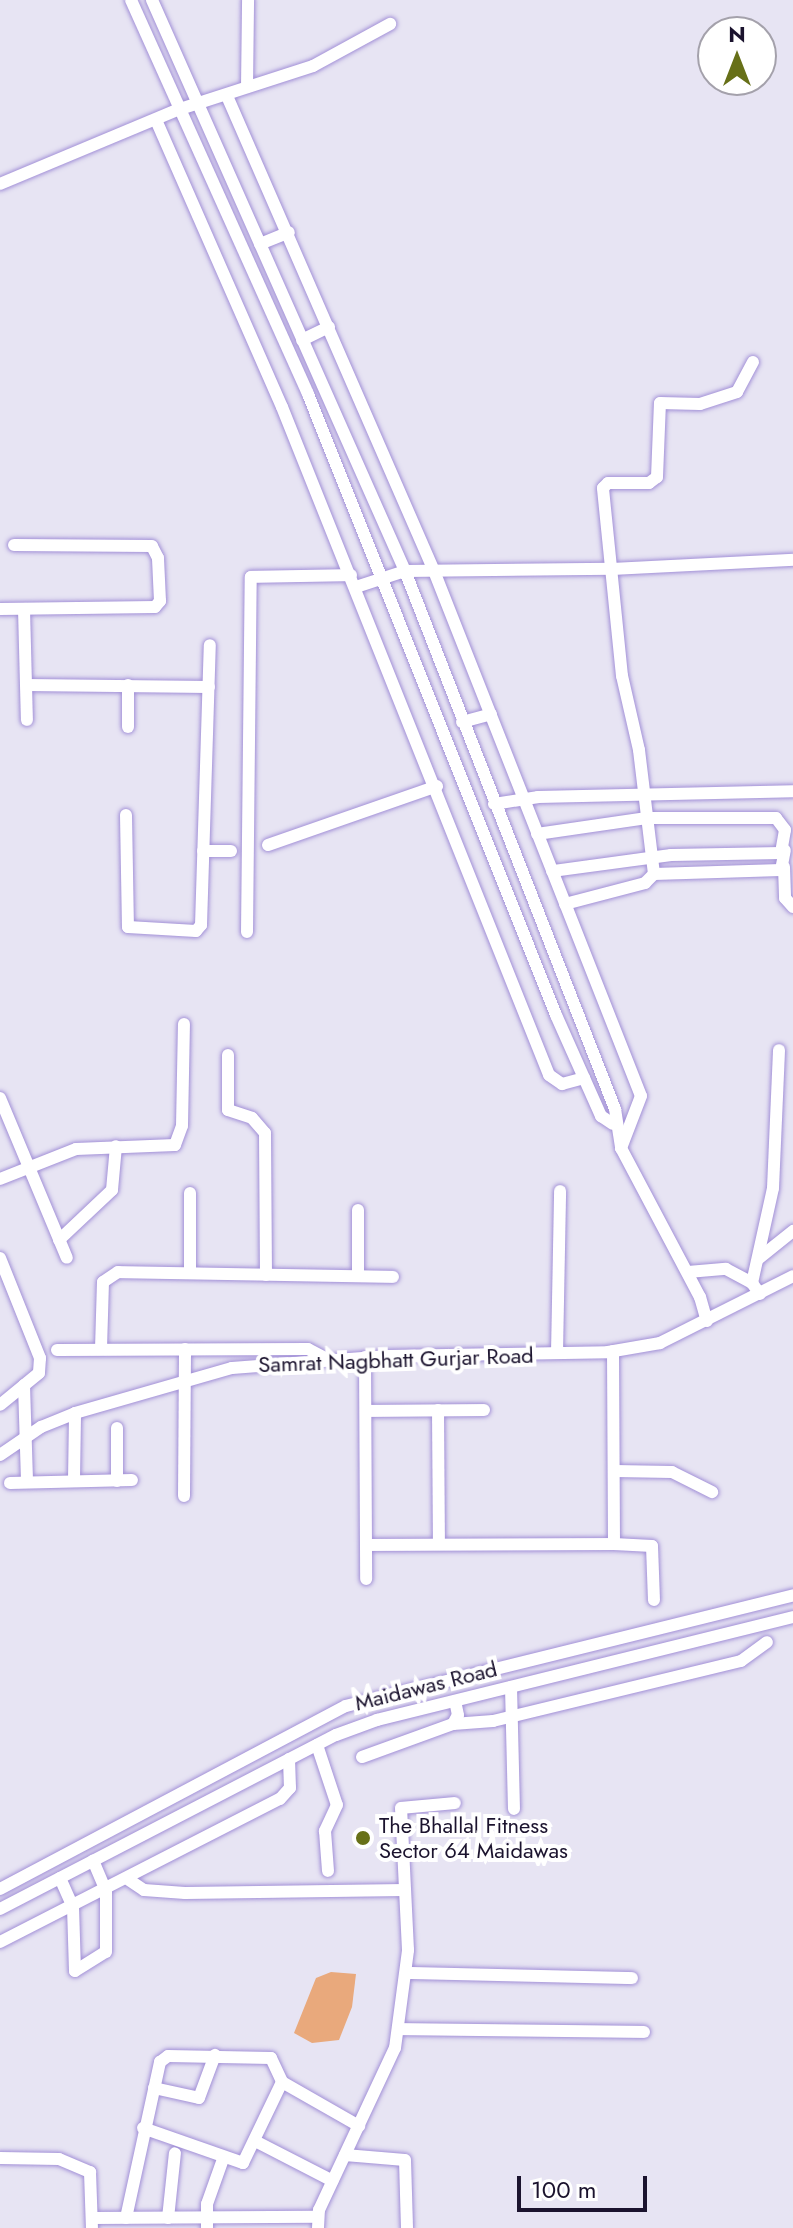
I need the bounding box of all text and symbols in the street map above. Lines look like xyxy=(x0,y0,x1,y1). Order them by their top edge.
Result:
north arrow xyxy=(697,16,777,96)
text: N xyxy=(728,18,746,50)
street label: Samrat Nagbhatt Gurjar Road xyxy=(258,1342,534,1378)
street label: Maidawas Road xyxy=(352,1656,500,1716)
place label: The Bhallal Fitness Sector 64 Maidawas xyxy=(379,1812,568,1864)
marker: The Bhallal Fitness Sector 64 Maidawas xyxy=(354,1829,372,1847)
scale bar xyxy=(521,2160,651,2210)
text: 100 m xyxy=(531,2172,597,2207)

